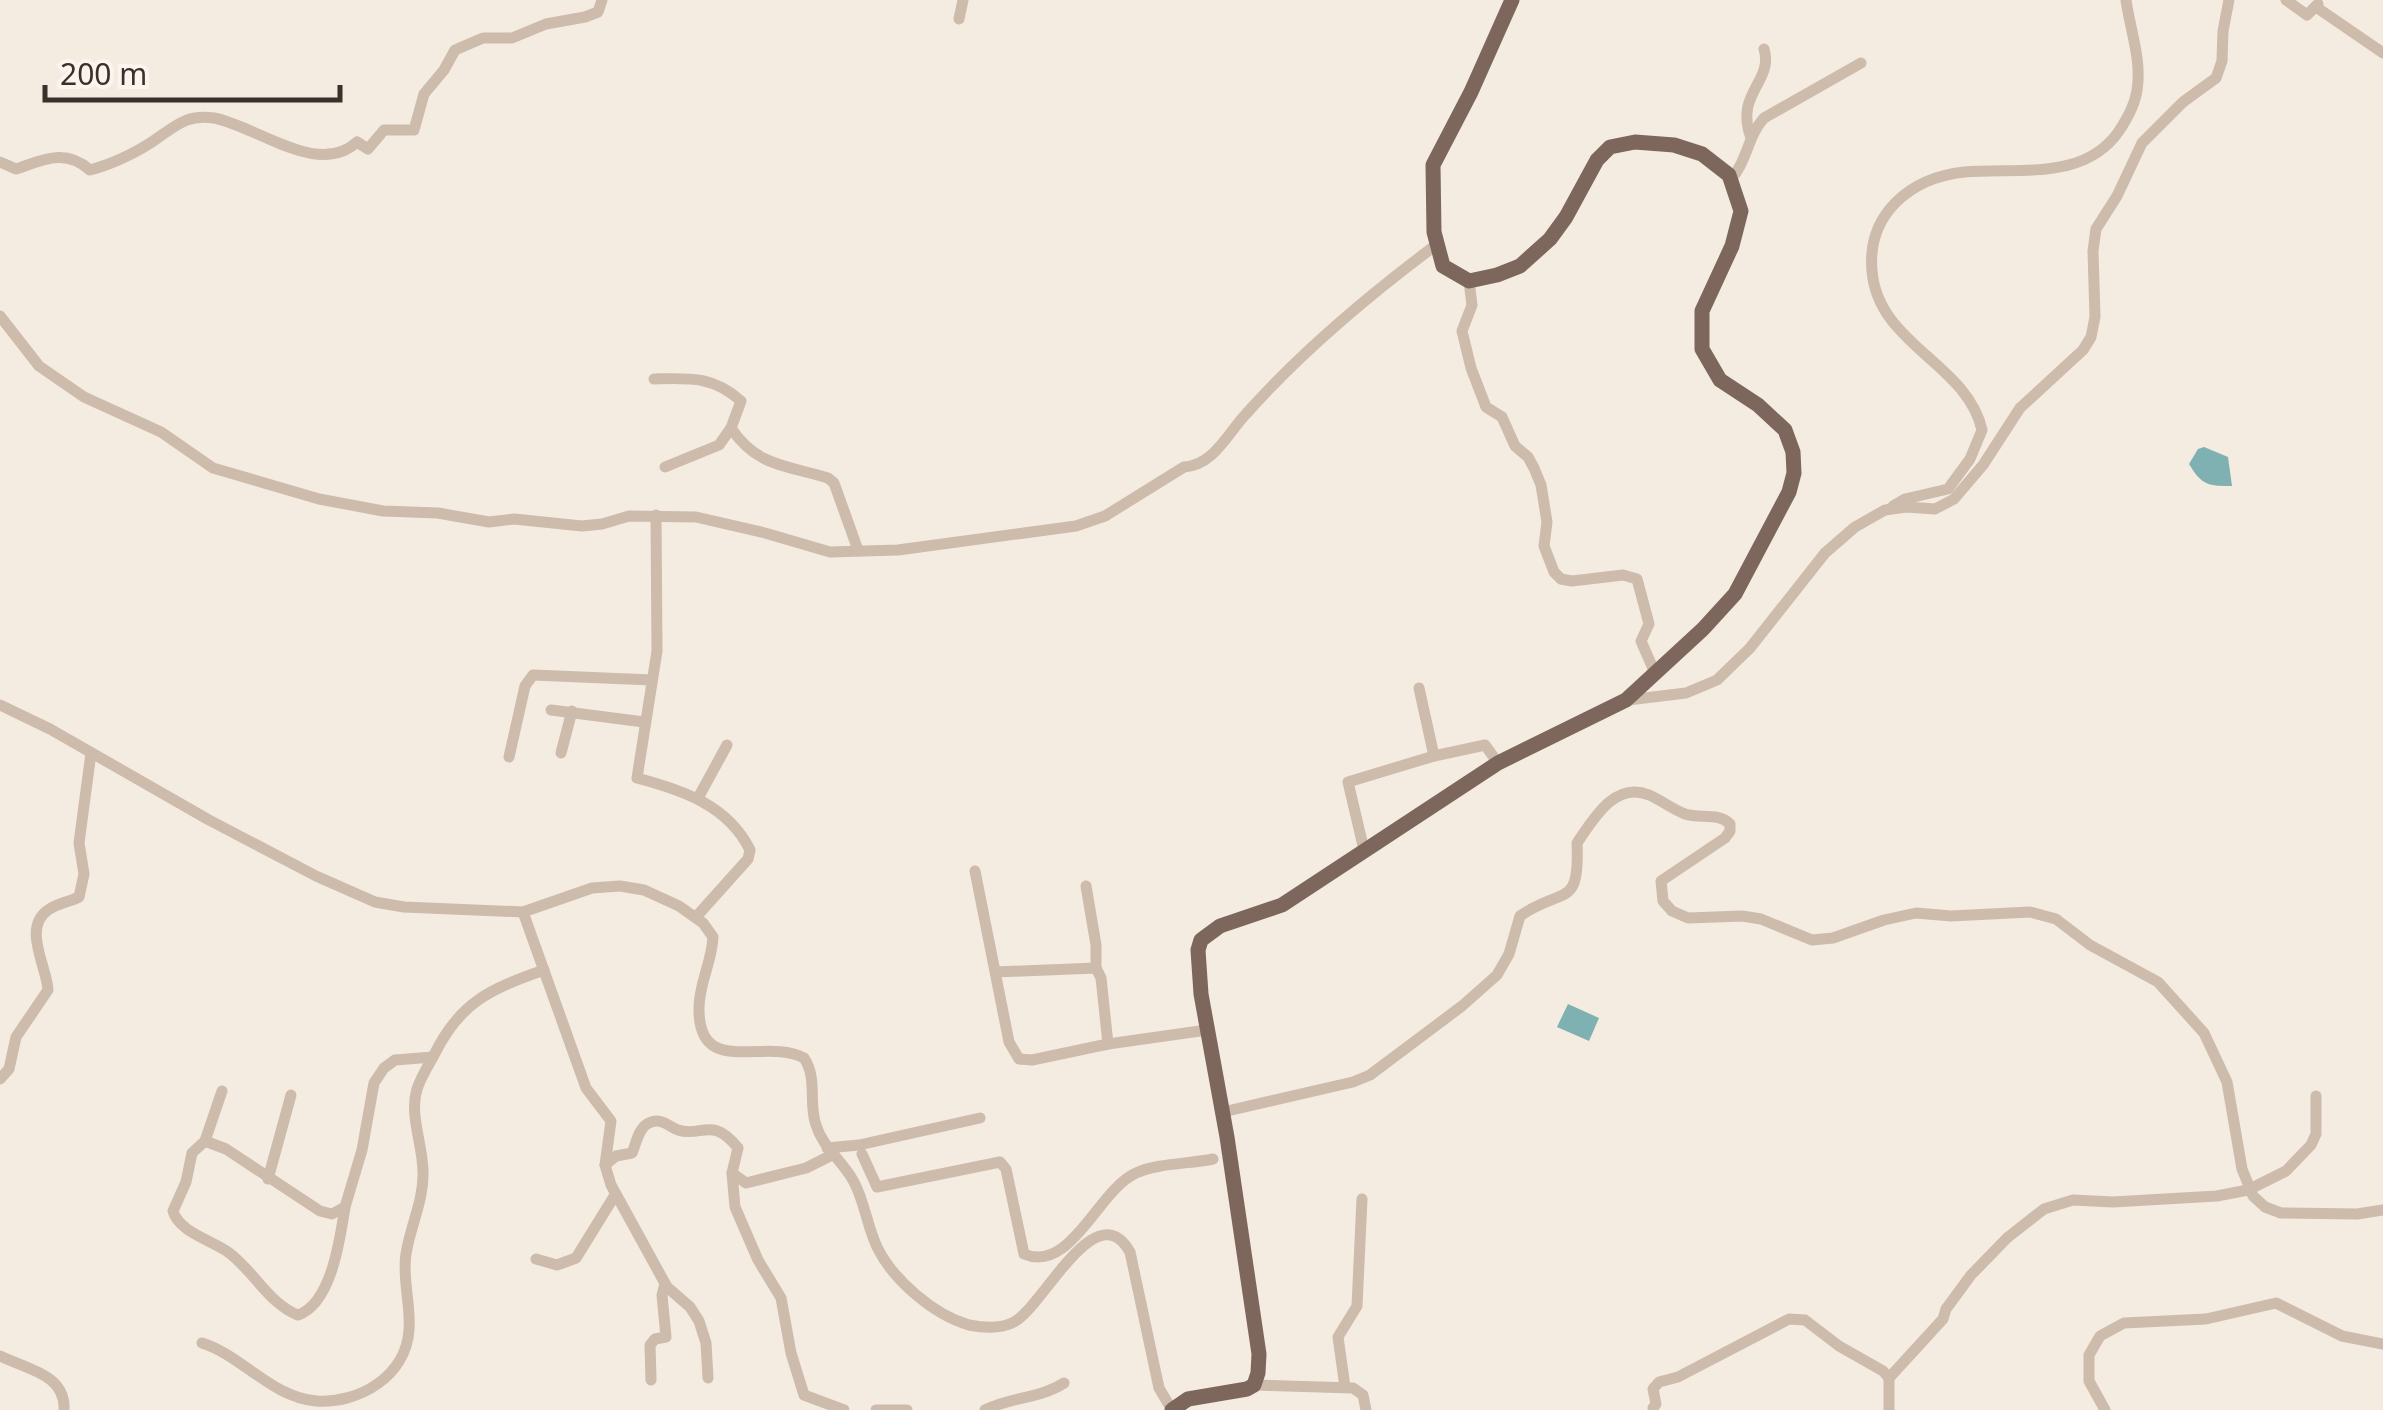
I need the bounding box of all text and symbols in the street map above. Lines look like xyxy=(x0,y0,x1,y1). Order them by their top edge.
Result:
scale bar xyxy=(45,40,340,102)
text: 200 m xyxy=(60,53,147,94)

